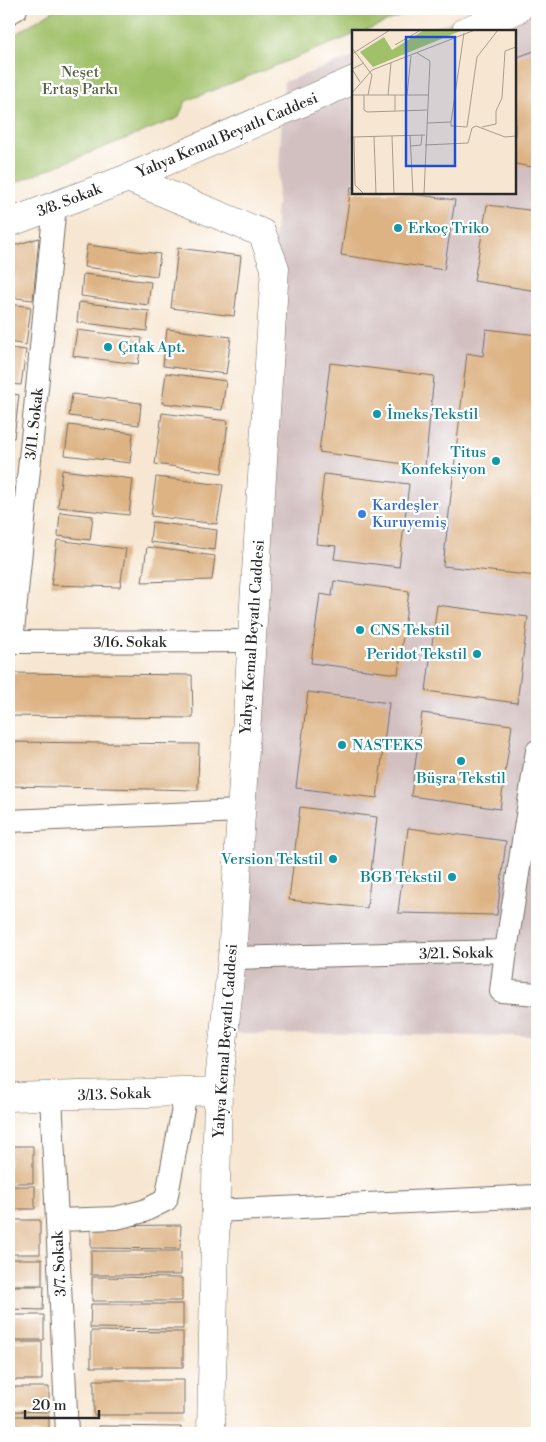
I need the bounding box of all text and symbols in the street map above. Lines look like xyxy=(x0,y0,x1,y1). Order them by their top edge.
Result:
inset map xyxy=(352,30,516,194)
park label: Neşet Ertaş Parkı xyxy=(42,63,118,99)
street label: Yahya Kemal Beyatlı Caddesi xyxy=(133,89,321,183)
street label: 3/8. Sokak xyxy=(34,179,105,221)
place label: Erkoç Triko xyxy=(408,219,489,238)
marker: Erkoç Triko xyxy=(392,222,404,234)
place label: Çıtak Apt. xyxy=(118,338,185,357)
marker: Çıtak Apt. xyxy=(102,341,114,353)
street label: 3/11. Sokak xyxy=(21,386,48,461)
place label: İmeks Tekstil xyxy=(387,404,479,424)
marker: İmeks Tekstil xyxy=(371,408,383,420)
place label: Titus Konfeksiyon xyxy=(401,443,486,479)
marker: Titus Konfeksiyon xyxy=(490,455,502,467)
place label: Kardeşler Kuruyemiş xyxy=(372,496,446,532)
marker: Kardeşler Kuruyemiş xyxy=(356,508,368,520)
street label: Yahya Kemal Beyatlı Caddesi xyxy=(236,539,269,736)
place label: CNS Tekstil xyxy=(370,621,450,640)
marker: CNS Tekstil xyxy=(354,624,366,636)
street label: 3/16. Sokak xyxy=(93,633,168,652)
place label: Peridot Tekstil xyxy=(367,645,468,664)
marker: Peridot Tekstil xyxy=(471,648,483,660)
place label: NASTEKS xyxy=(352,736,423,755)
marker: NASTEKS xyxy=(336,739,348,751)
marker: Büşra Tekstil xyxy=(455,755,467,767)
place label: Büşra Tekstil xyxy=(415,769,506,788)
place label: Version Tekstil xyxy=(220,850,324,869)
marker: Version Tekstil xyxy=(327,853,339,865)
place label: BGB Tekstil xyxy=(359,868,443,887)
marker: BGB Tekstil xyxy=(446,871,458,883)
street label: Yahya Kemal Beyatlı Caddesi xyxy=(209,943,242,1140)
street label: 3/21. Sokak xyxy=(419,943,494,964)
street label: 3/13. Sokak xyxy=(77,1084,152,1105)
street label: 3/7. Sokak xyxy=(48,1230,71,1297)
scale bar xyxy=(25,1387,99,1419)
text: 20 m xyxy=(32,1396,67,1415)

